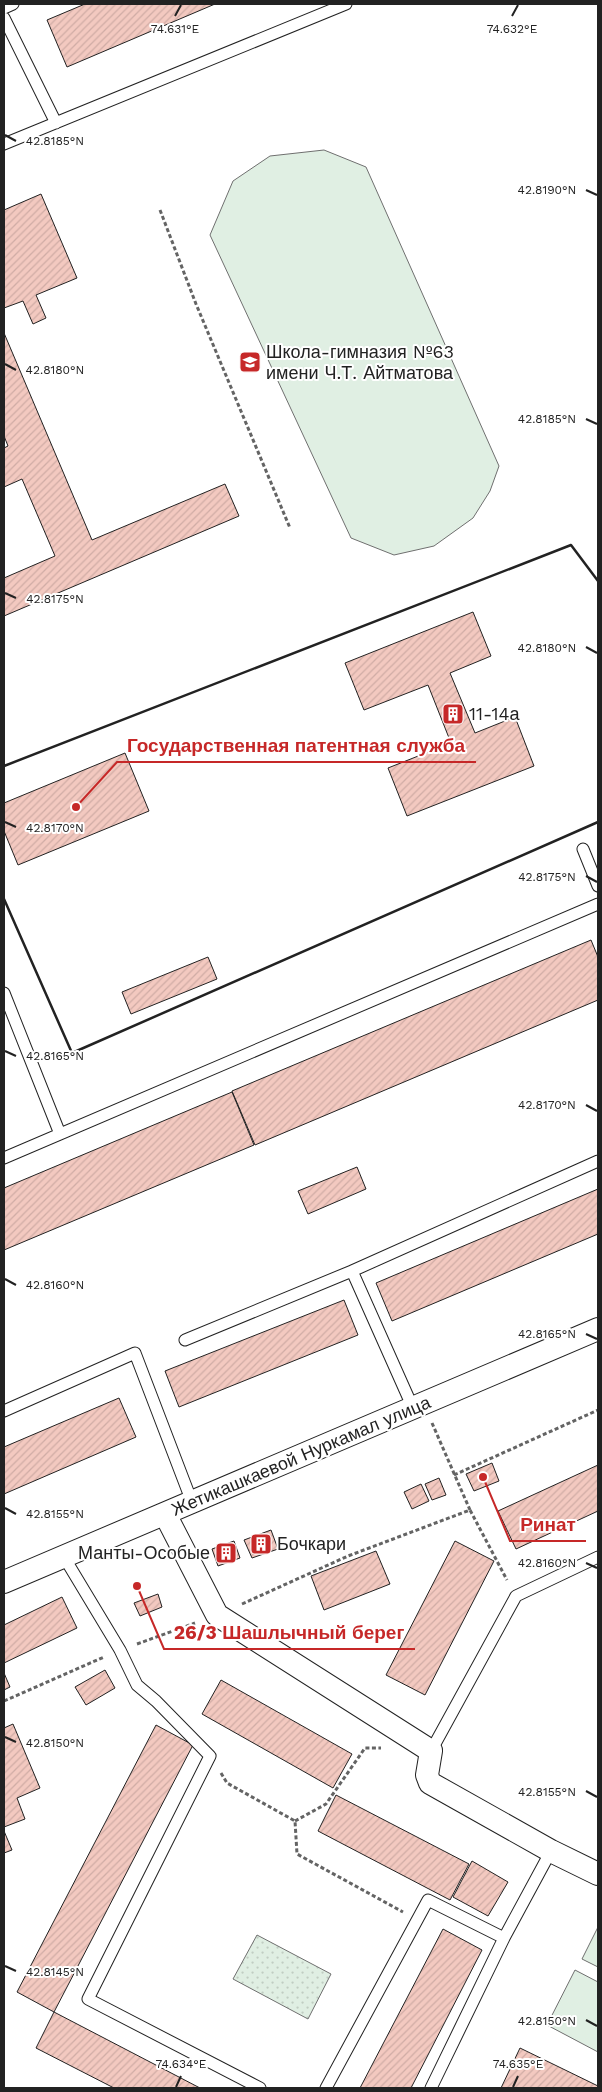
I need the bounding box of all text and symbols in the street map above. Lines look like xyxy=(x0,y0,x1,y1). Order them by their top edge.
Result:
text: 74.631°E xyxy=(151,22,199,36)
text: 74.632°E xyxy=(487,22,538,36)
text: 42.8185°N xyxy=(26,134,84,148)
text: 42.8190°N xyxy=(518,183,576,197)
place label: Школа-гимназия №63 имени Ч.Т. Айтматова xyxy=(266,341,454,383)
school or university icon: Школа-гимназия №63 имени Ч.Т. Айтматова xyxy=(238,350,262,374)
text: 42.8180°N xyxy=(26,363,84,377)
text: 42.8185°N xyxy=(518,412,576,426)
text: 42.8175°N xyxy=(26,592,84,606)
text: 42.8180°N xyxy=(518,641,576,655)
building icon: 11-14а xyxy=(441,702,465,726)
place label: 11-14а xyxy=(469,703,520,724)
callout: Государственная патентная служба xyxy=(117,728,476,762)
text: Государственная патентная служба xyxy=(127,734,466,757)
text: 42.8170°N xyxy=(26,821,84,835)
text: 42.8175°N xyxy=(518,870,576,884)
text: 42.8165°N xyxy=(26,1049,84,1063)
text: 42.8170°N xyxy=(518,1098,576,1112)
text: 42.8160°N xyxy=(26,1278,84,1292)
text: 42.8165°N xyxy=(518,1327,576,1341)
street label: Жетикашкаевой Нуркамал улица xyxy=(168,1391,434,1520)
text: 42.8155°N xyxy=(26,1507,84,1521)
callout: Ринат xyxy=(510,1507,586,1541)
text: Ринат xyxy=(520,1513,576,1536)
building icon: Бочкари xyxy=(249,1532,273,1556)
place label: Бочкари xyxy=(277,1533,346,1554)
building icon: Манты-Особые xyxy=(214,1541,238,1565)
place label: Манты-Особые xyxy=(78,1542,210,1563)
text: 42.8160°N xyxy=(518,1556,576,1570)
callout: 26/3 Шашлычный берег xyxy=(164,1615,415,1649)
text: 26/3 Шашлычный берег xyxy=(174,1621,404,1644)
text: 42.8150°N xyxy=(26,1736,84,1750)
text: 42.8155°N xyxy=(518,1785,576,1799)
text: 42.8145°N xyxy=(26,1965,84,1979)
text: 42.8150°N xyxy=(518,2014,576,2028)
text: 74.634°E xyxy=(156,2057,207,2071)
text: 74.635°E xyxy=(493,2057,544,2071)

